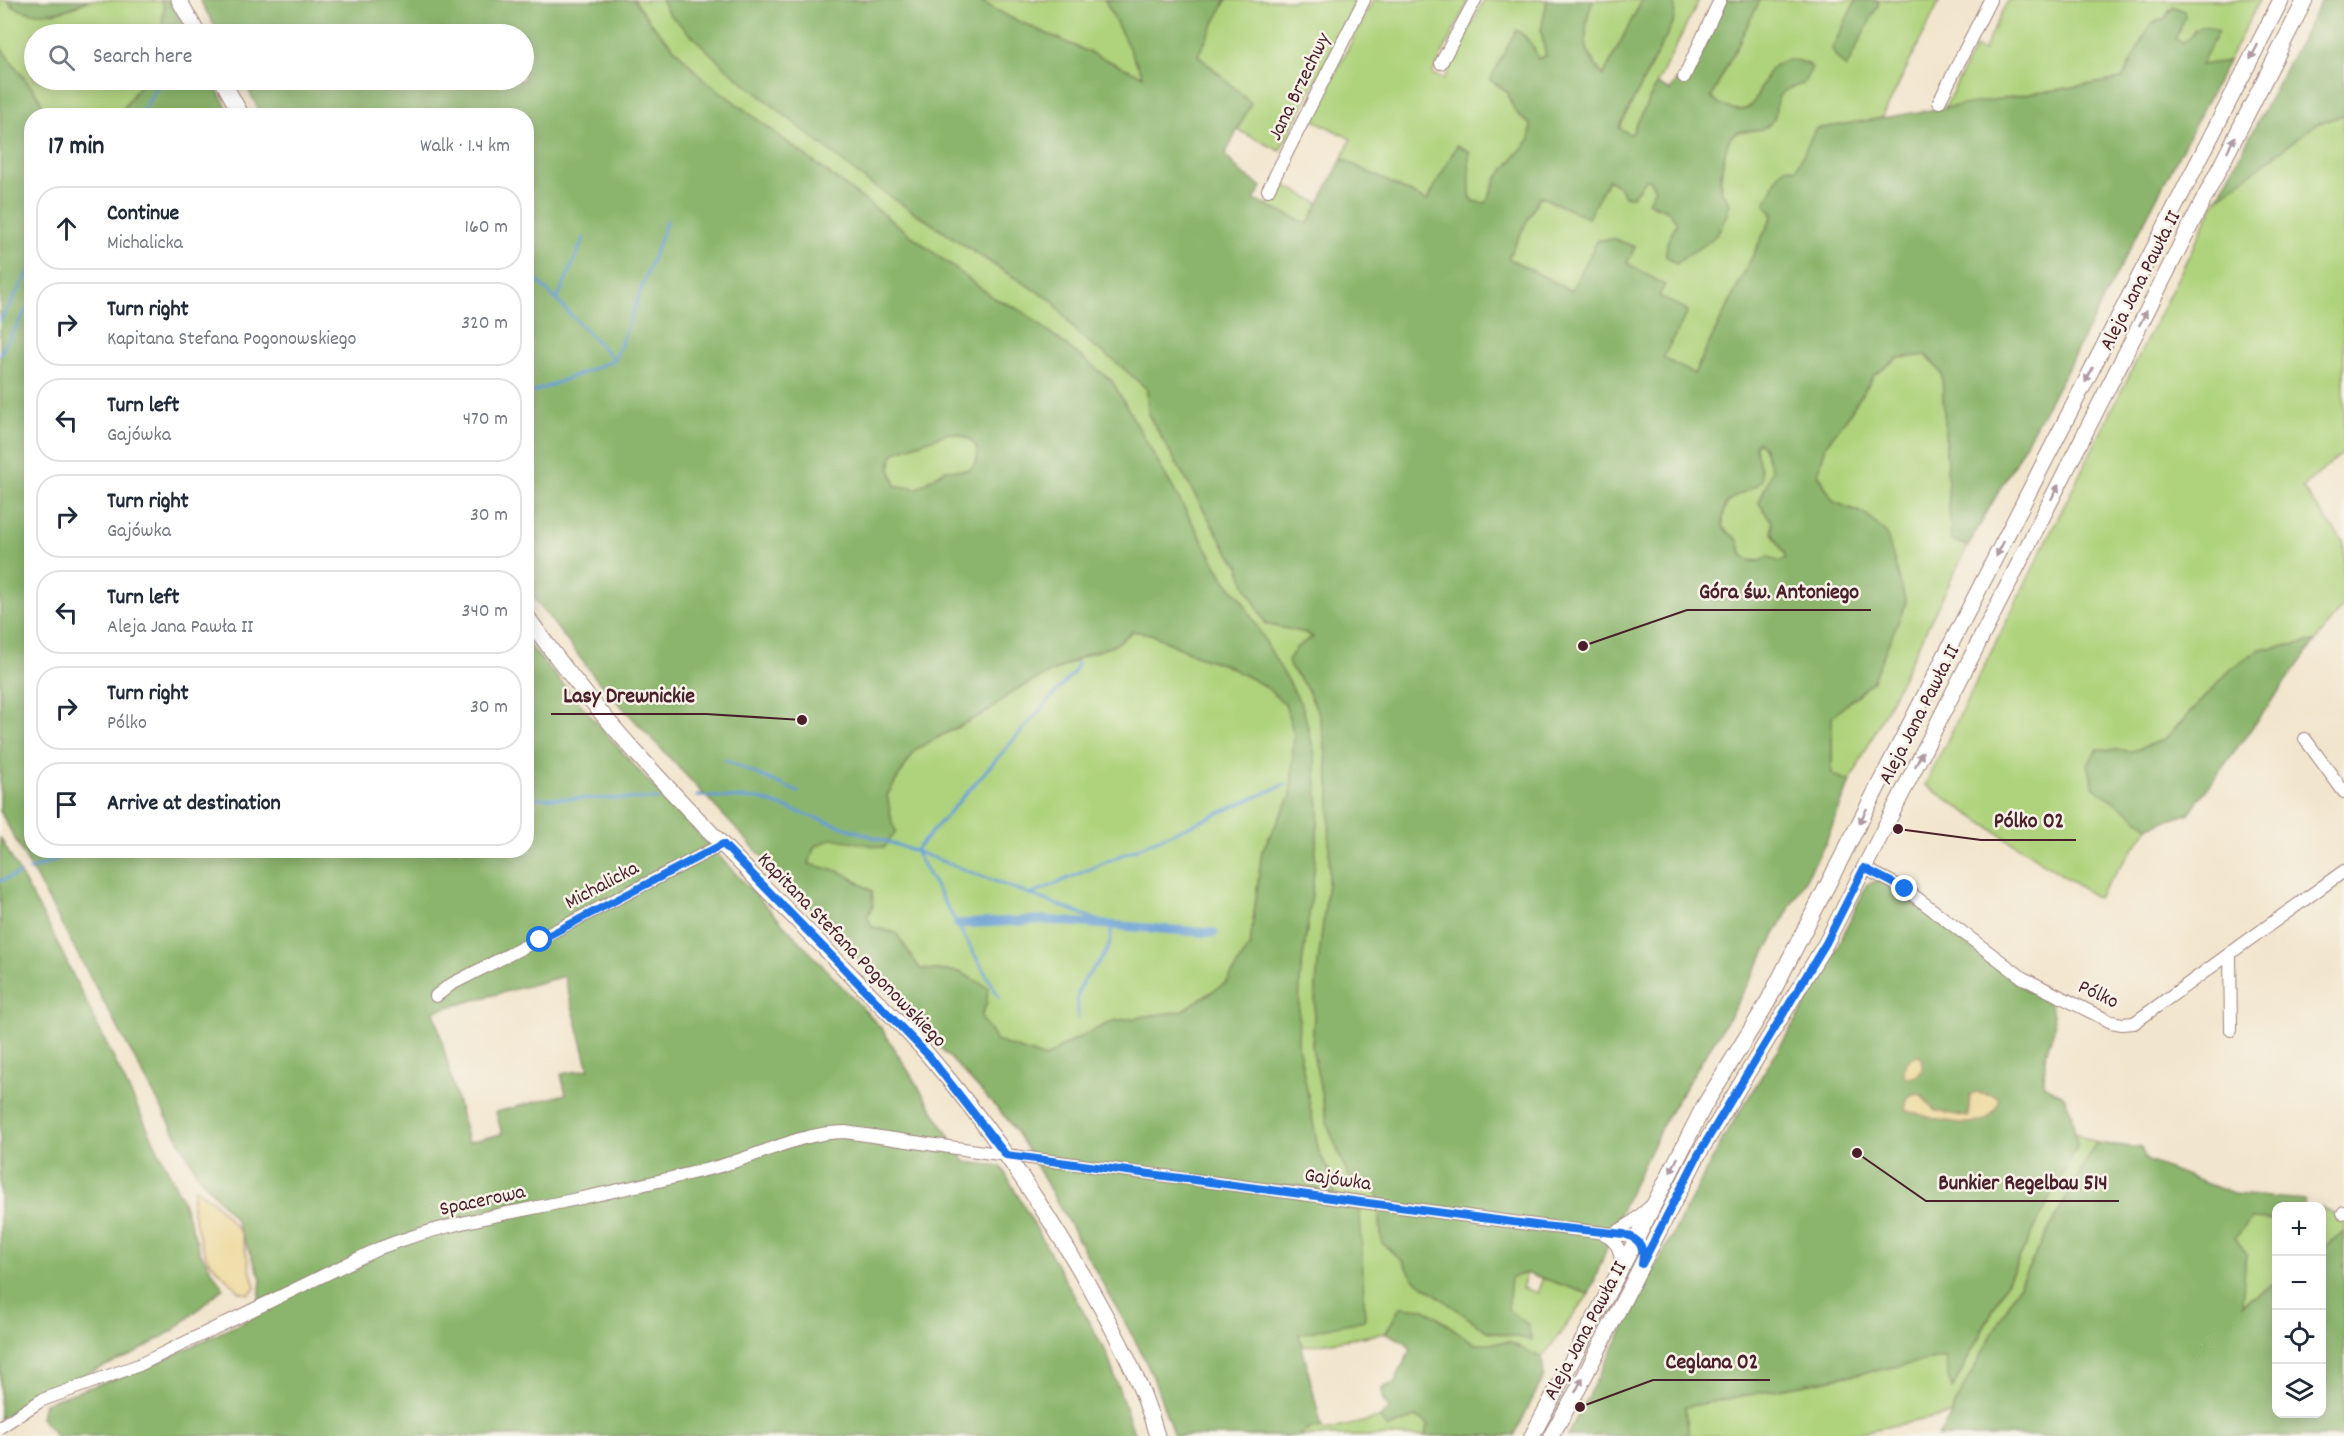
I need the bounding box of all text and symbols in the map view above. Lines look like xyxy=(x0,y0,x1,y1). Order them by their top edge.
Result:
search box xyxy=(24,24,534,90)
street label: Jana Brzechwy xyxy=(1262,28,1340,146)
icon: search xyxy=(45,41,78,74)
text: Search here xyxy=(93,42,192,73)
one-way arrow xyxy=(2250,44,2259,61)
text: 17 min xyxy=(48,129,104,166)
text: Walk · 1.4 km xyxy=(420,133,510,161)
one-way arrow xyxy=(2226,135,2236,152)
text: Continue xyxy=(107,199,179,230)
street label: Aleja Jana Pawła II xyxy=(2093,206,2190,357)
icon: ahead xyxy=(50,212,83,245)
text: 160 m xyxy=(465,214,508,242)
text: Michalicka xyxy=(107,230,183,258)
text: Turn right xyxy=(107,295,189,326)
icon: right xyxy=(50,308,83,341)
one-way arrow xyxy=(2138,309,2148,327)
text: 320 m xyxy=(461,310,508,338)
text: Kapitana Stefana Pogonowskiego xyxy=(107,326,356,354)
one-way arrow xyxy=(2084,367,2094,384)
text: Turn left xyxy=(107,391,179,422)
icon: left xyxy=(50,404,83,437)
text: 470 m xyxy=(463,406,508,434)
text: Gajówka xyxy=(107,422,171,450)
one-way arrow xyxy=(2050,483,2060,500)
text: Turn right xyxy=(107,487,189,518)
icon: right xyxy=(50,500,83,533)
text: 30 m xyxy=(470,502,508,530)
text: Gajówka xyxy=(107,518,171,546)
one-way arrow xyxy=(1995,540,2005,557)
callout: Góra św. Antoniego xyxy=(1687,570,1871,610)
text: Góra św. Antoniego xyxy=(1699,578,1859,609)
text: Turn left xyxy=(107,583,179,614)
icon: left xyxy=(50,596,83,629)
text: 340 m xyxy=(462,598,508,626)
text: Aleja Jana Pawła II xyxy=(107,614,253,642)
street label: Aleja Jana Pawła II xyxy=(1872,640,1969,791)
callout: Lasy Drewnickie xyxy=(551,674,706,714)
text: Turn right xyxy=(107,679,189,710)
text: Lasy Drewnickie xyxy=(563,682,695,713)
icon: right xyxy=(50,692,83,725)
text: 30 m xyxy=(470,694,508,722)
text: Pólko xyxy=(107,710,147,738)
one-way arrow xyxy=(1914,751,1924,768)
icon: arrive xyxy=(50,788,83,821)
text: Arrive at destination xyxy=(107,789,281,820)
callout: Pólko 02 xyxy=(1981,800,2076,840)
one-way arrow xyxy=(1859,807,1869,825)
text: Pólko 02 xyxy=(1994,807,2064,838)
street label: Kapitana Stefana Pogonowskiego xyxy=(749,846,953,1056)
street label: Michalicka xyxy=(560,854,646,919)
route end xyxy=(1891,875,1917,901)
route start xyxy=(526,926,552,952)
street label: Pólko xyxy=(2072,973,2123,1018)
one-way arrow xyxy=(1669,1156,1679,1173)
street label: Gajówka xyxy=(1302,1161,1374,1201)
callout: Bunkier Regelbau 514 xyxy=(1926,1161,2119,1201)
text: Bunkier Regelbau 514 xyxy=(1938,1169,2108,1200)
street label: Spacerowa xyxy=(437,1178,529,1226)
map controls xyxy=(2272,1202,2326,1418)
button: + xyxy=(2272,1202,2326,1256)
street label: Aleja Jana Pawła II xyxy=(1537,1256,1636,1406)
button: − xyxy=(2272,1256,2326,1310)
button: locate xyxy=(2272,1310,2326,1364)
callout: Ceglana 02 xyxy=(1653,1340,1770,1380)
text: Ceglana 02 xyxy=(1666,1348,1758,1379)
button: layers xyxy=(2272,1364,2326,1418)
one-way arrow xyxy=(1574,1376,1584,1394)

